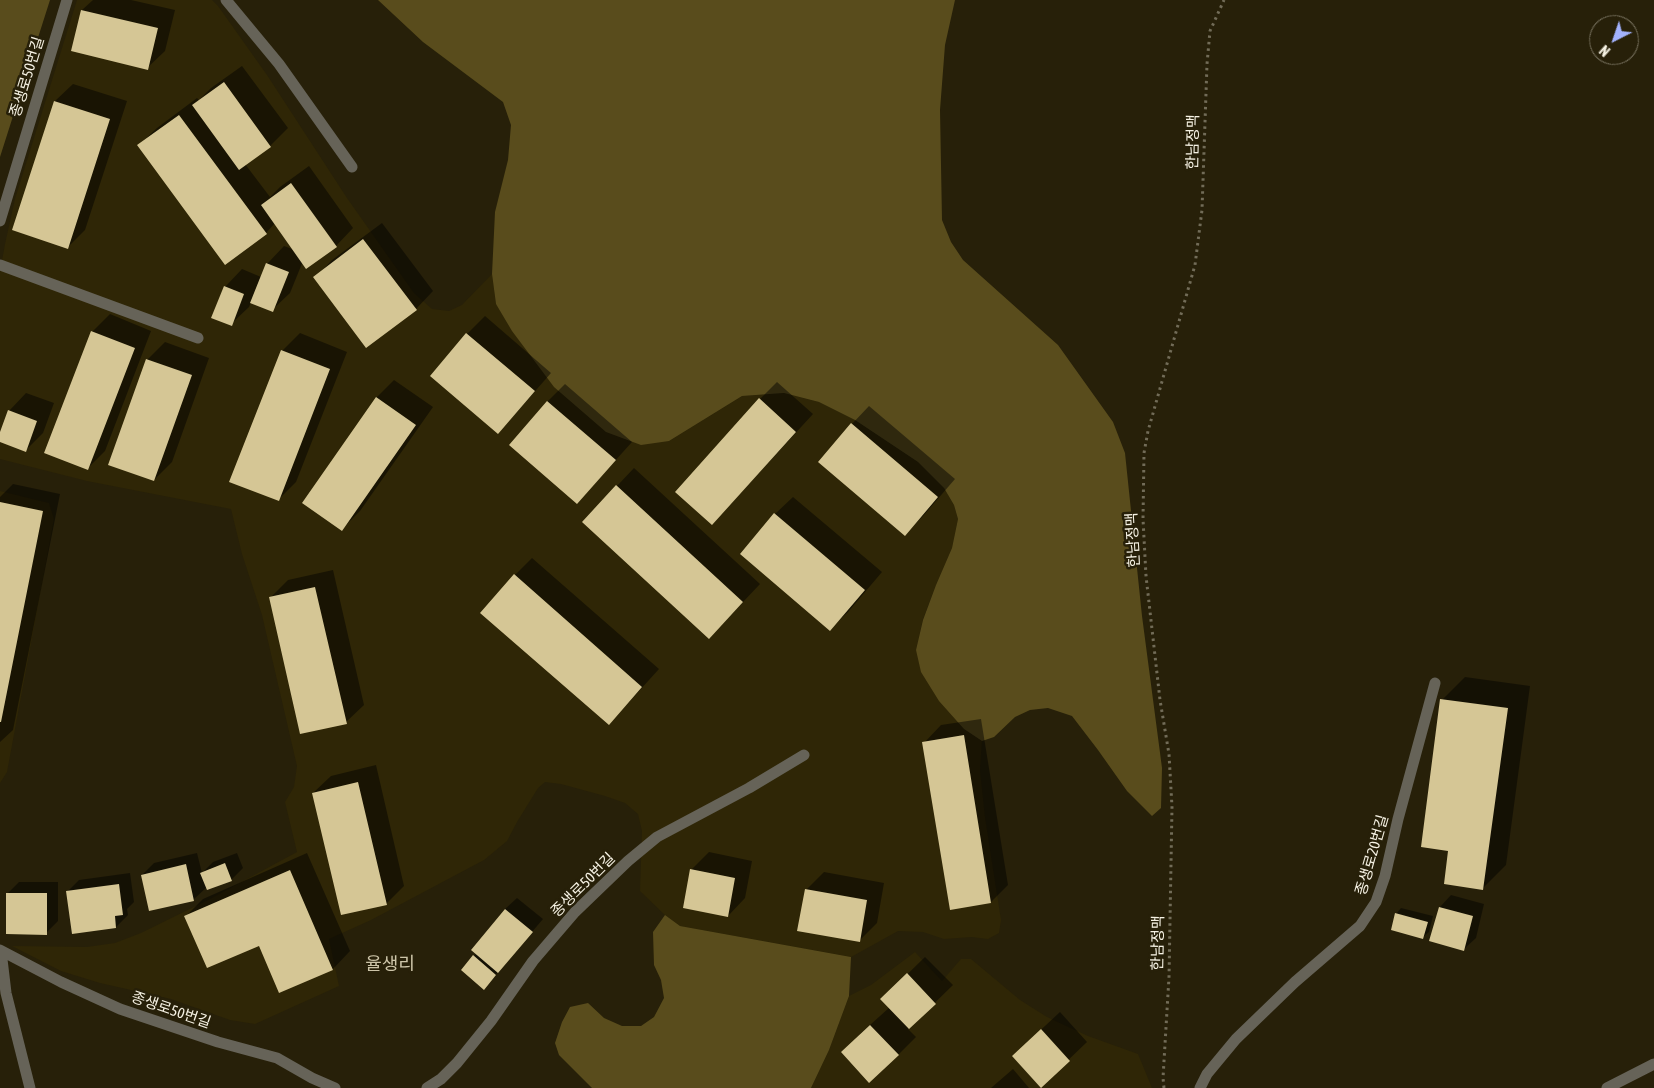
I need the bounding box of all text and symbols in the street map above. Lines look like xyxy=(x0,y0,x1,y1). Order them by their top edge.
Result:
north arrow xyxy=(1589,15,1639,65)
street label: 종생로50번길 xyxy=(6,35,48,119)
text: N xyxy=(1596,42,1613,59)
street label: 한남정맥 xyxy=(1184,114,1202,170)
street label: 한남정맥 xyxy=(1123,512,1143,568)
street label: 종생로20번길 xyxy=(1352,813,1392,897)
street label: 종생로50번길 xyxy=(547,849,619,921)
street label: 한남정맥 xyxy=(1149,915,1167,971)
district label: 율생리 xyxy=(365,953,415,975)
street label: 종생로50번길 xyxy=(129,988,213,1032)

